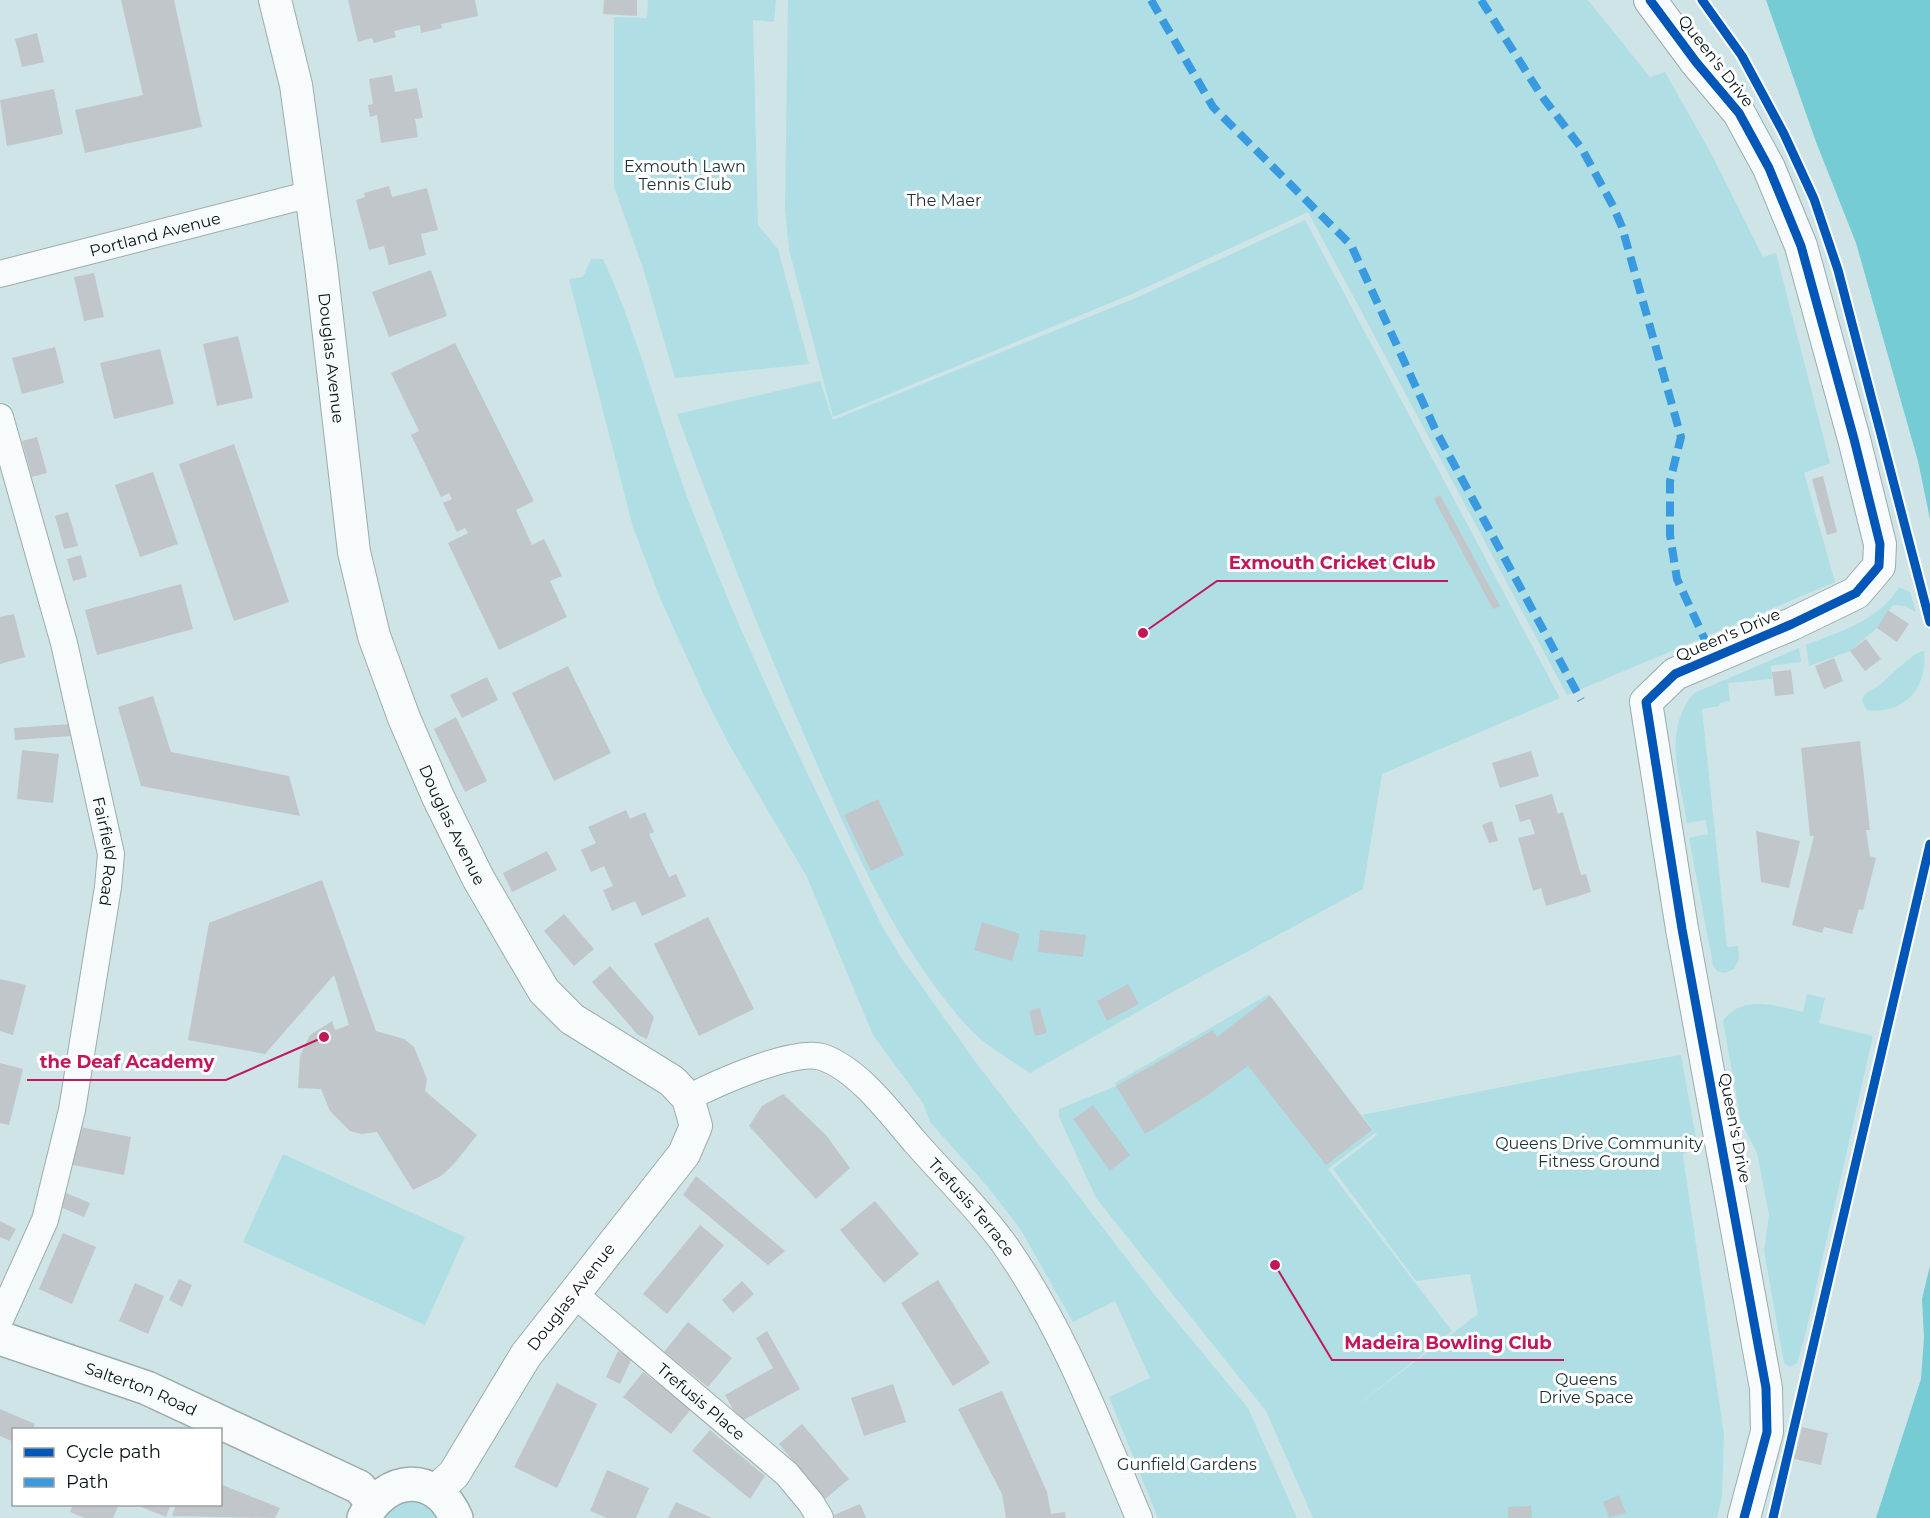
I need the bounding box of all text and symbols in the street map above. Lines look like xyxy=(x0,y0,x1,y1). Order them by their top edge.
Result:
street label: Queen's Drive xyxy=(1674,11,1758,111)
park label: Exmouth Lawn Tennis Club xyxy=(624,157,746,194)
park label: The Maer xyxy=(907,191,981,210)
street label: Portland Avenue xyxy=(87,208,222,260)
street label: Douglas Avenue xyxy=(315,292,349,424)
callout: Exmouth Cricket Club xyxy=(1217,545,1448,581)
text: Exmouth Cricket Club xyxy=(1229,552,1435,574)
street label: Queen's Drive xyxy=(1673,604,1783,666)
street label: Douglas Avenue xyxy=(416,762,489,888)
street label: Fairfield Road xyxy=(89,795,121,908)
callout: the Deaf Academy xyxy=(27,1044,226,1080)
text: the Deaf Academy xyxy=(40,1051,215,1073)
street label: Queen's Drive xyxy=(1715,1071,1755,1185)
park label: Queens Drive Community Fitness Ground xyxy=(1495,1134,1703,1171)
street label: Trefusis Terrace xyxy=(925,1154,1019,1260)
street label: Douglas Avenue xyxy=(523,1239,619,1355)
callout: Madeira Bowling Club xyxy=(1332,1324,1564,1360)
text: Madeira Bowling Club xyxy=(1344,1332,1552,1354)
street label: Salterton Road xyxy=(83,1358,200,1420)
street label: Trefusis Place xyxy=(654,1359,749,1444)
park label: Queens Drive Space xyxy=(1539,1370,1633,1407)
legend xyxy=(12,1428,222,1506)
text: Cycle path xyxy=(66,1441,161,1463)
park label: Gunfield Gardens xyxy=(1117,1455,1257,1474)
text: Path xyxy=(66,1471,109,1493)

